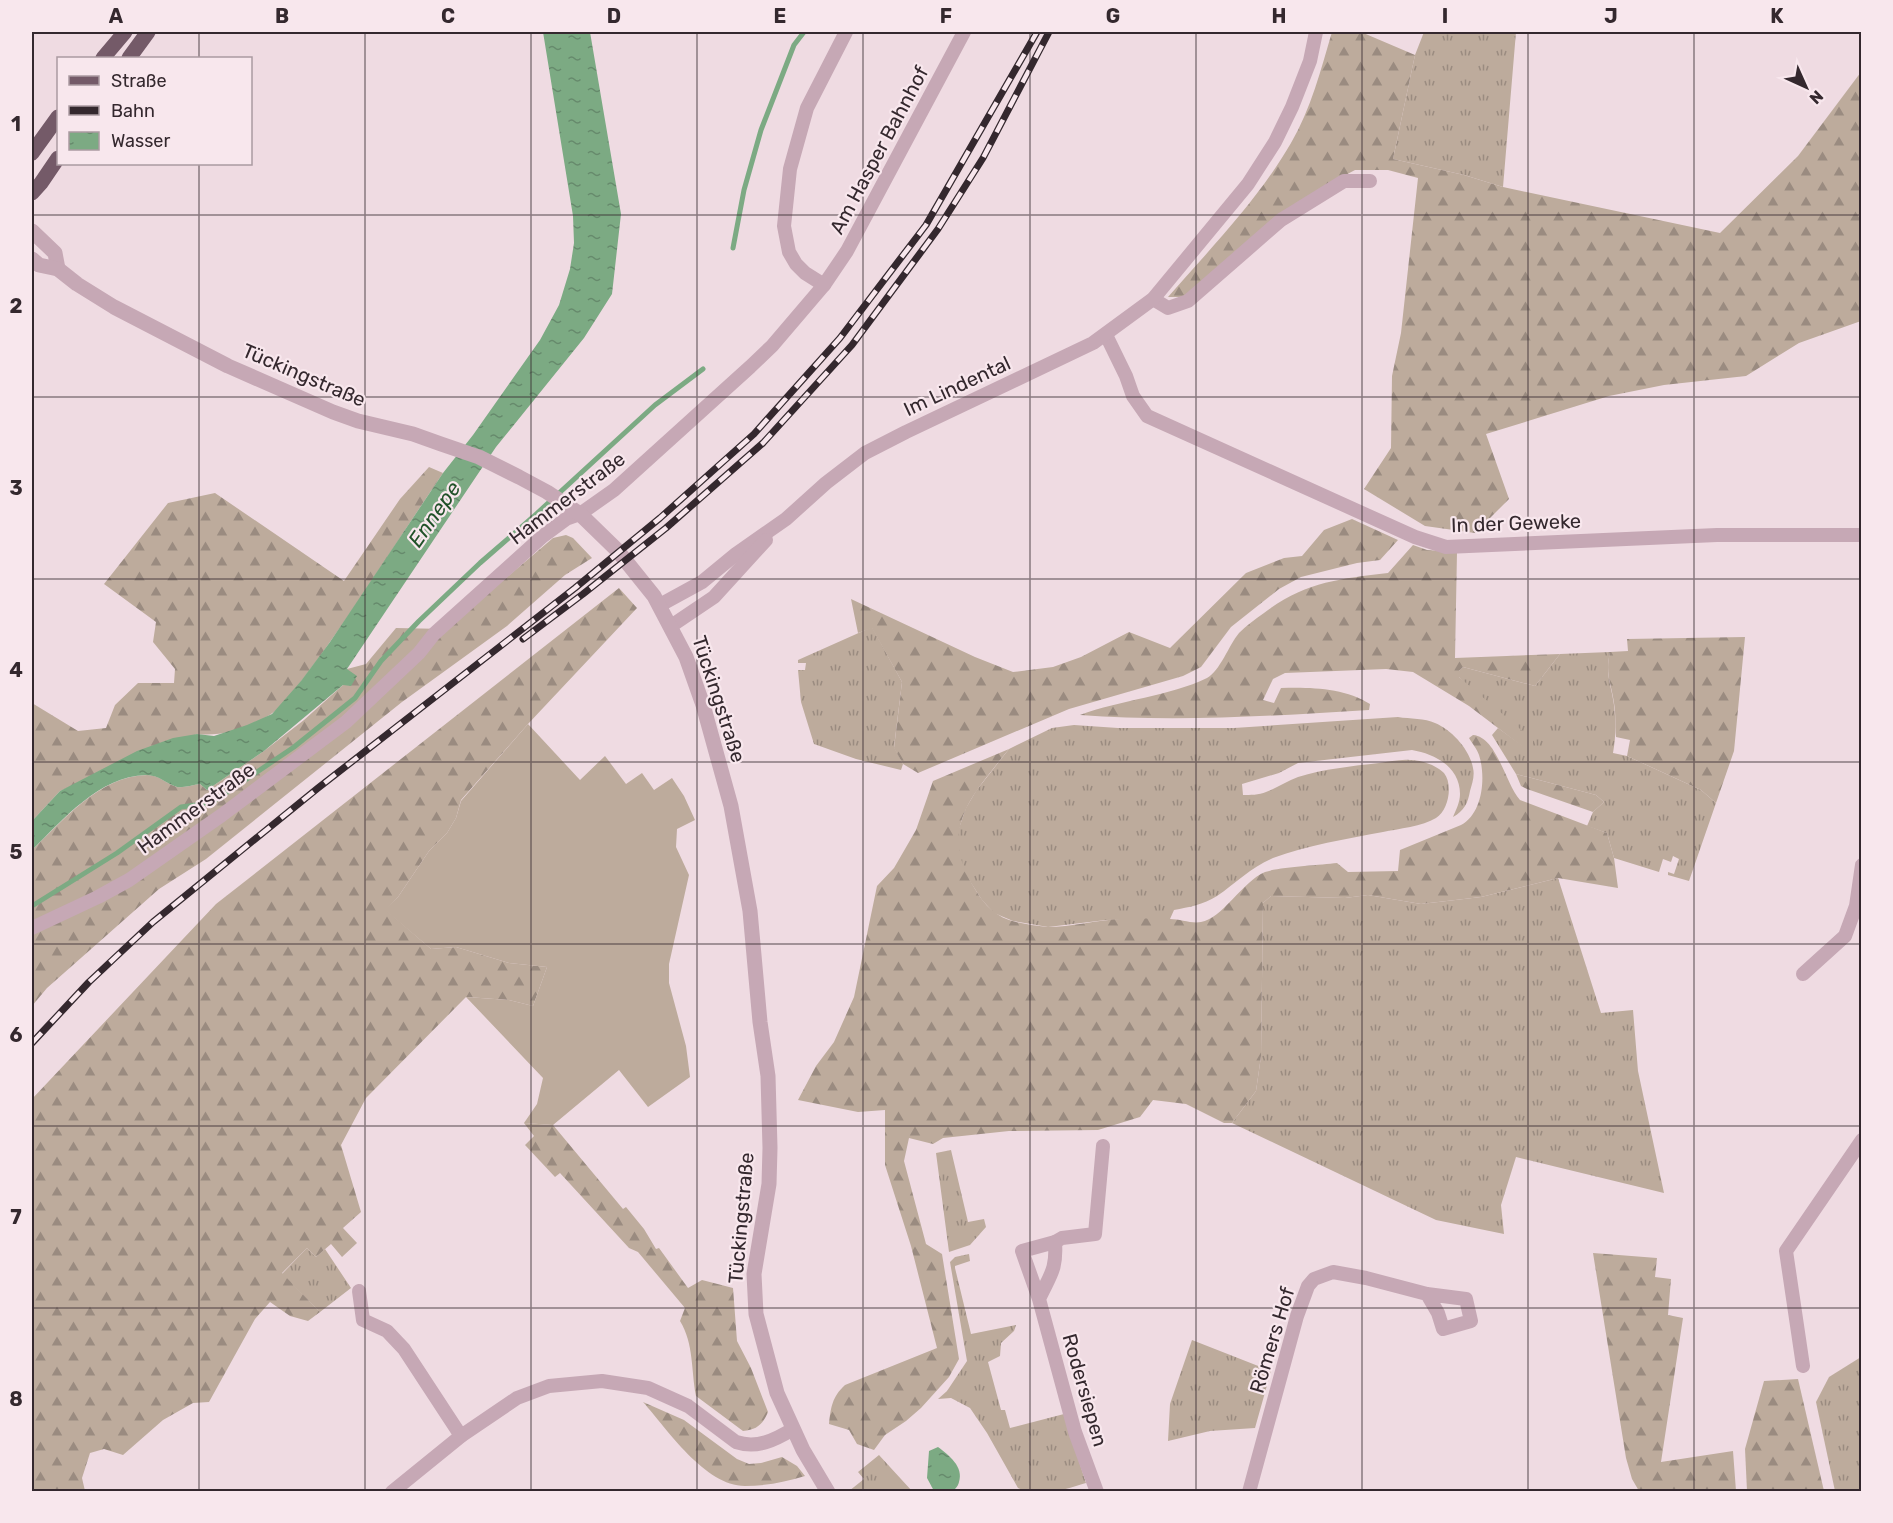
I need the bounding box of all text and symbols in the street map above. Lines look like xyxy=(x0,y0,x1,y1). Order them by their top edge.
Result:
text: A xyxy=(109,4,124,28)
text: B xyxy=(275,4,289,28)
text: C xyxy=(441,4,455,28)
text: D xyxy=(607,4,621,28)
text: E xyxy=(774,4,786,28)
text: F xyxy=(940,4,952,28)
text: G xyxy=(1106,4,1120,28)
text: H xyxy=(1272,4,1286,28)
text: I xyxy=(1442,4,1448,28)
text: J xyxy=(1604,4,1618,28)
text: K xyxy=(1770,4,1784,28)
legend xyxy=(57,57,252,165)
north arrow xyxy=(1776,57,1836,117)
street label: Am Hasper Bahnhof xyxy=(825,62,934,238)
text: Straße xyxy=(111,70,167,92)
text: N xyxy=(1805,86,1827,108)
text: Bahn xyxy=(111,100,155,122)
text: 1 xyxy=(11,112,21,136)
text: Wasser xyxy=(111,130,170,152)
text: 2 xyxy=(10,294,23,318)
street label: Tückingstraße xyxy=(239,338,369,412)
street label: Im Lindental xyxy=(900,351,1014,421)
street label: Hammerstraße xyxy=(504,447,630,549)
text: 3 xyxy=(9,476,23,500)
water label: Ennepe xyxy=(403,476,466,552)
street label: In der Geweke xyxy=(1451,509,1581,537)
street label: Tückingstraße xyxy=(687,633,751,765)
text: 4 xyxy=(9,658,23,682)
street label: Hammerstraße xyxy=(133,757,259,859)
text: 5 xyxy=(10,840,23,864)
text: 6 xyxy=(9,1023,23,1047)
street label: Tückingstraße xyxy=(723,1151,759,1285)
text: 7 xyxy=(10,1205,22,1229)
street label: Römers Hof xyxy=(1245,1284,1300,1396)
street label: Rodersiepen xyxy=(1057,1331,1113,1449)
text: 8 xyxy=(9,1387,23,1411)

